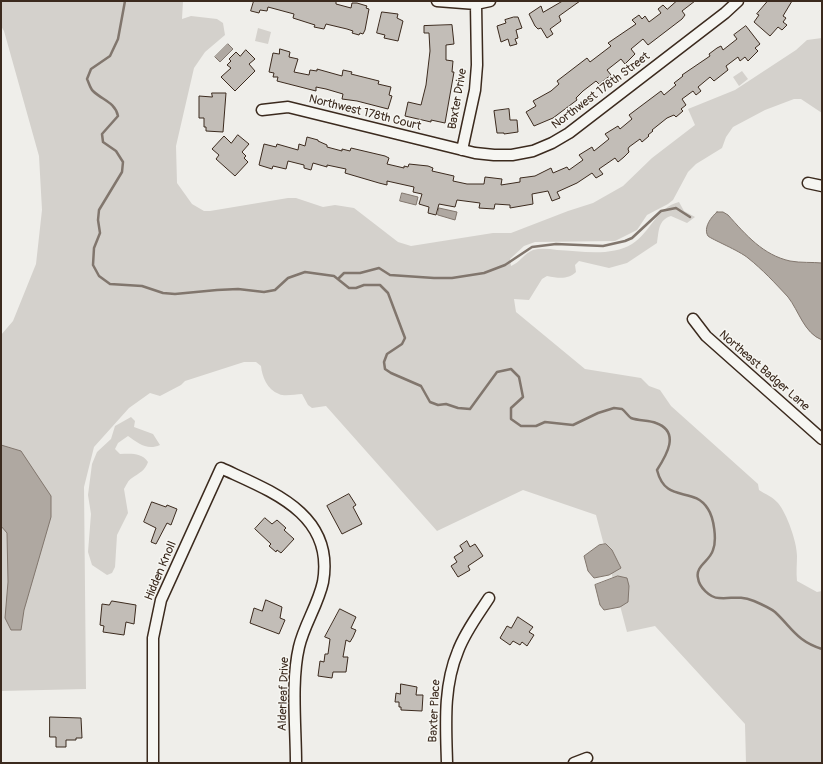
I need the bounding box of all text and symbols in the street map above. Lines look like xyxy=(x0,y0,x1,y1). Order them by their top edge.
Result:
street label: Northwest 178th Street xyxy=(549,49,653,133)
street label: Baxter Drive xyxy=(446,67,470,131)
street label: Northwest 178th Court xyxy=(307,92,423,134)
street label: Northeast Badger Lane xyxy=(716,328,812,414)
street label: Hidden Knoll xyxy=(142,539,180,603)
street label: Alderleaf Drive xyxy=(276,657,292,731)
street label: Baxter Place xyxy=(426,679,444,743)

